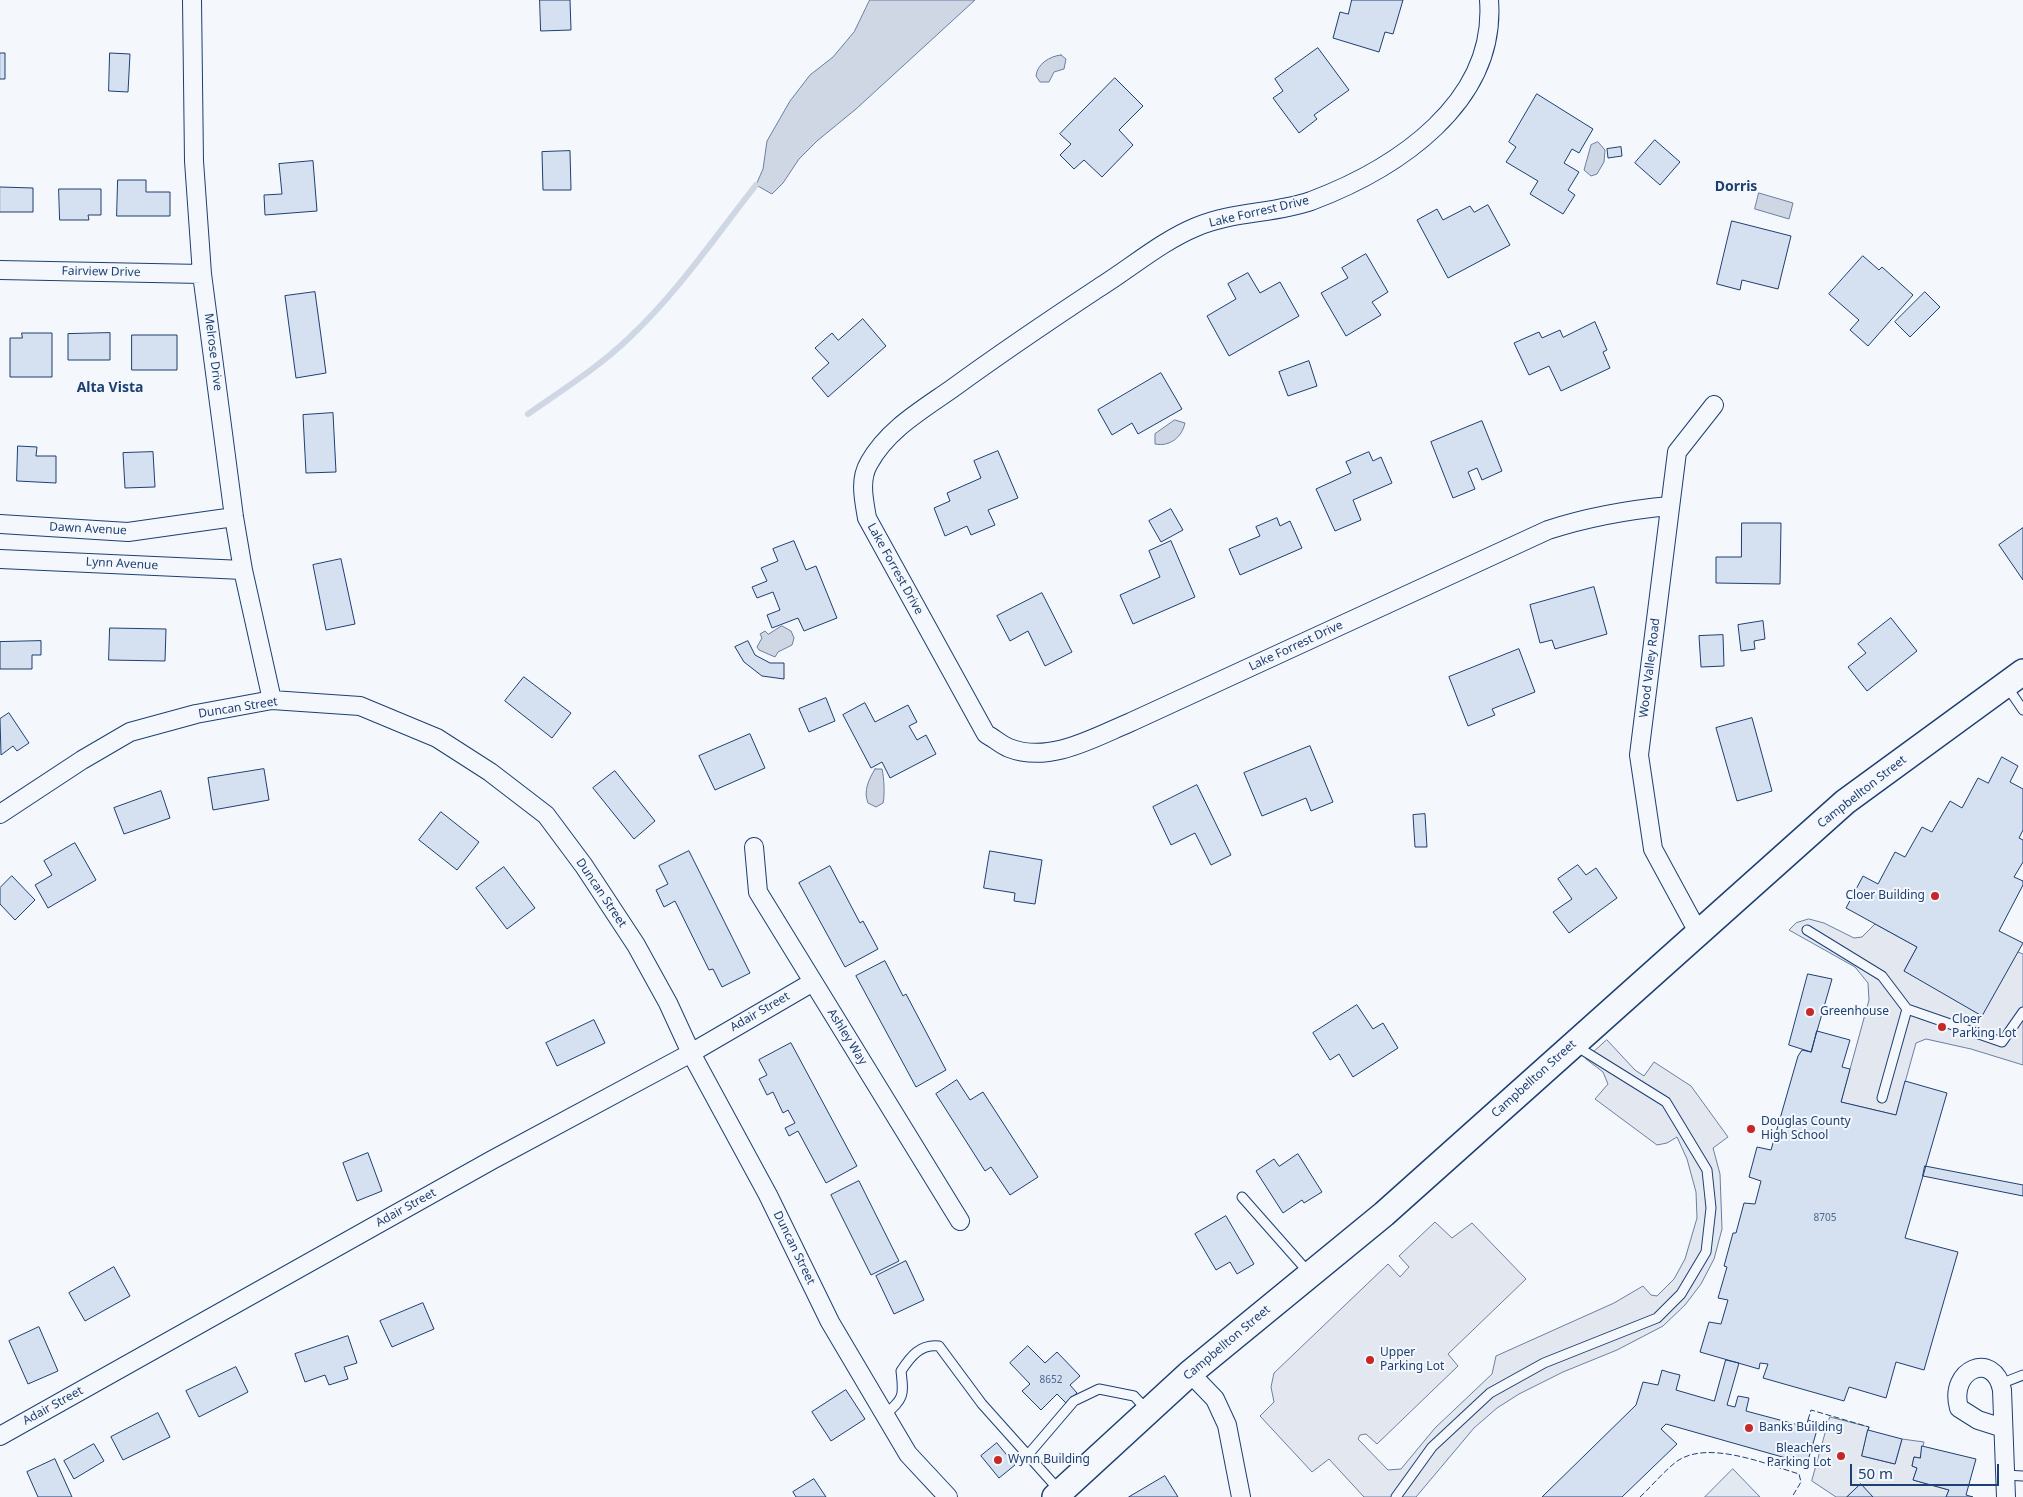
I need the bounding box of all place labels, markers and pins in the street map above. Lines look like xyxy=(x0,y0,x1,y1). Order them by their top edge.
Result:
place label: Cloer Building xyxy=(1846,889,1925,903)
marker: Cloer Building xyxy=(1929,890,1941,902)
place label: Greenhouse xyxy=(1820,1005,1889,1019)
marker: Greenhouse xyxy=(1804,1006,1816,1018)
place label: Cloer Parking Lot xyxy=(1952,1013,2016,1041)
marker: Cloer Parking Lot xyxy=(1936,1021,1948,1033)
place label: Douglas County High School xyxy=(1761,1115,1851,1143)
marker: Douglas County High School xyxy=(1745,1123,1757,1135)
place label: Upper Parking Lot xyxy=(1380,1346,1444,1374)
marker: Upper Parking Lot xyxy=(1364,1354,1376,1366)
place label: Banks Building xyxy=(1759,1421,1843,1435)
marker: Banks Building xyxy=(1743,1422,1755,1434)
place label: Bleachers Parking Lot xyxy=(1767,1442,1831,1470)
marker: Bleachers Parking Lot xyxy=(1835,1450,1847,1462)
place label: Wynn Building xyxy=(1008,1453,1090,1467)
marker: Wynn Building xyxy=(992,1454,1004,1466)

